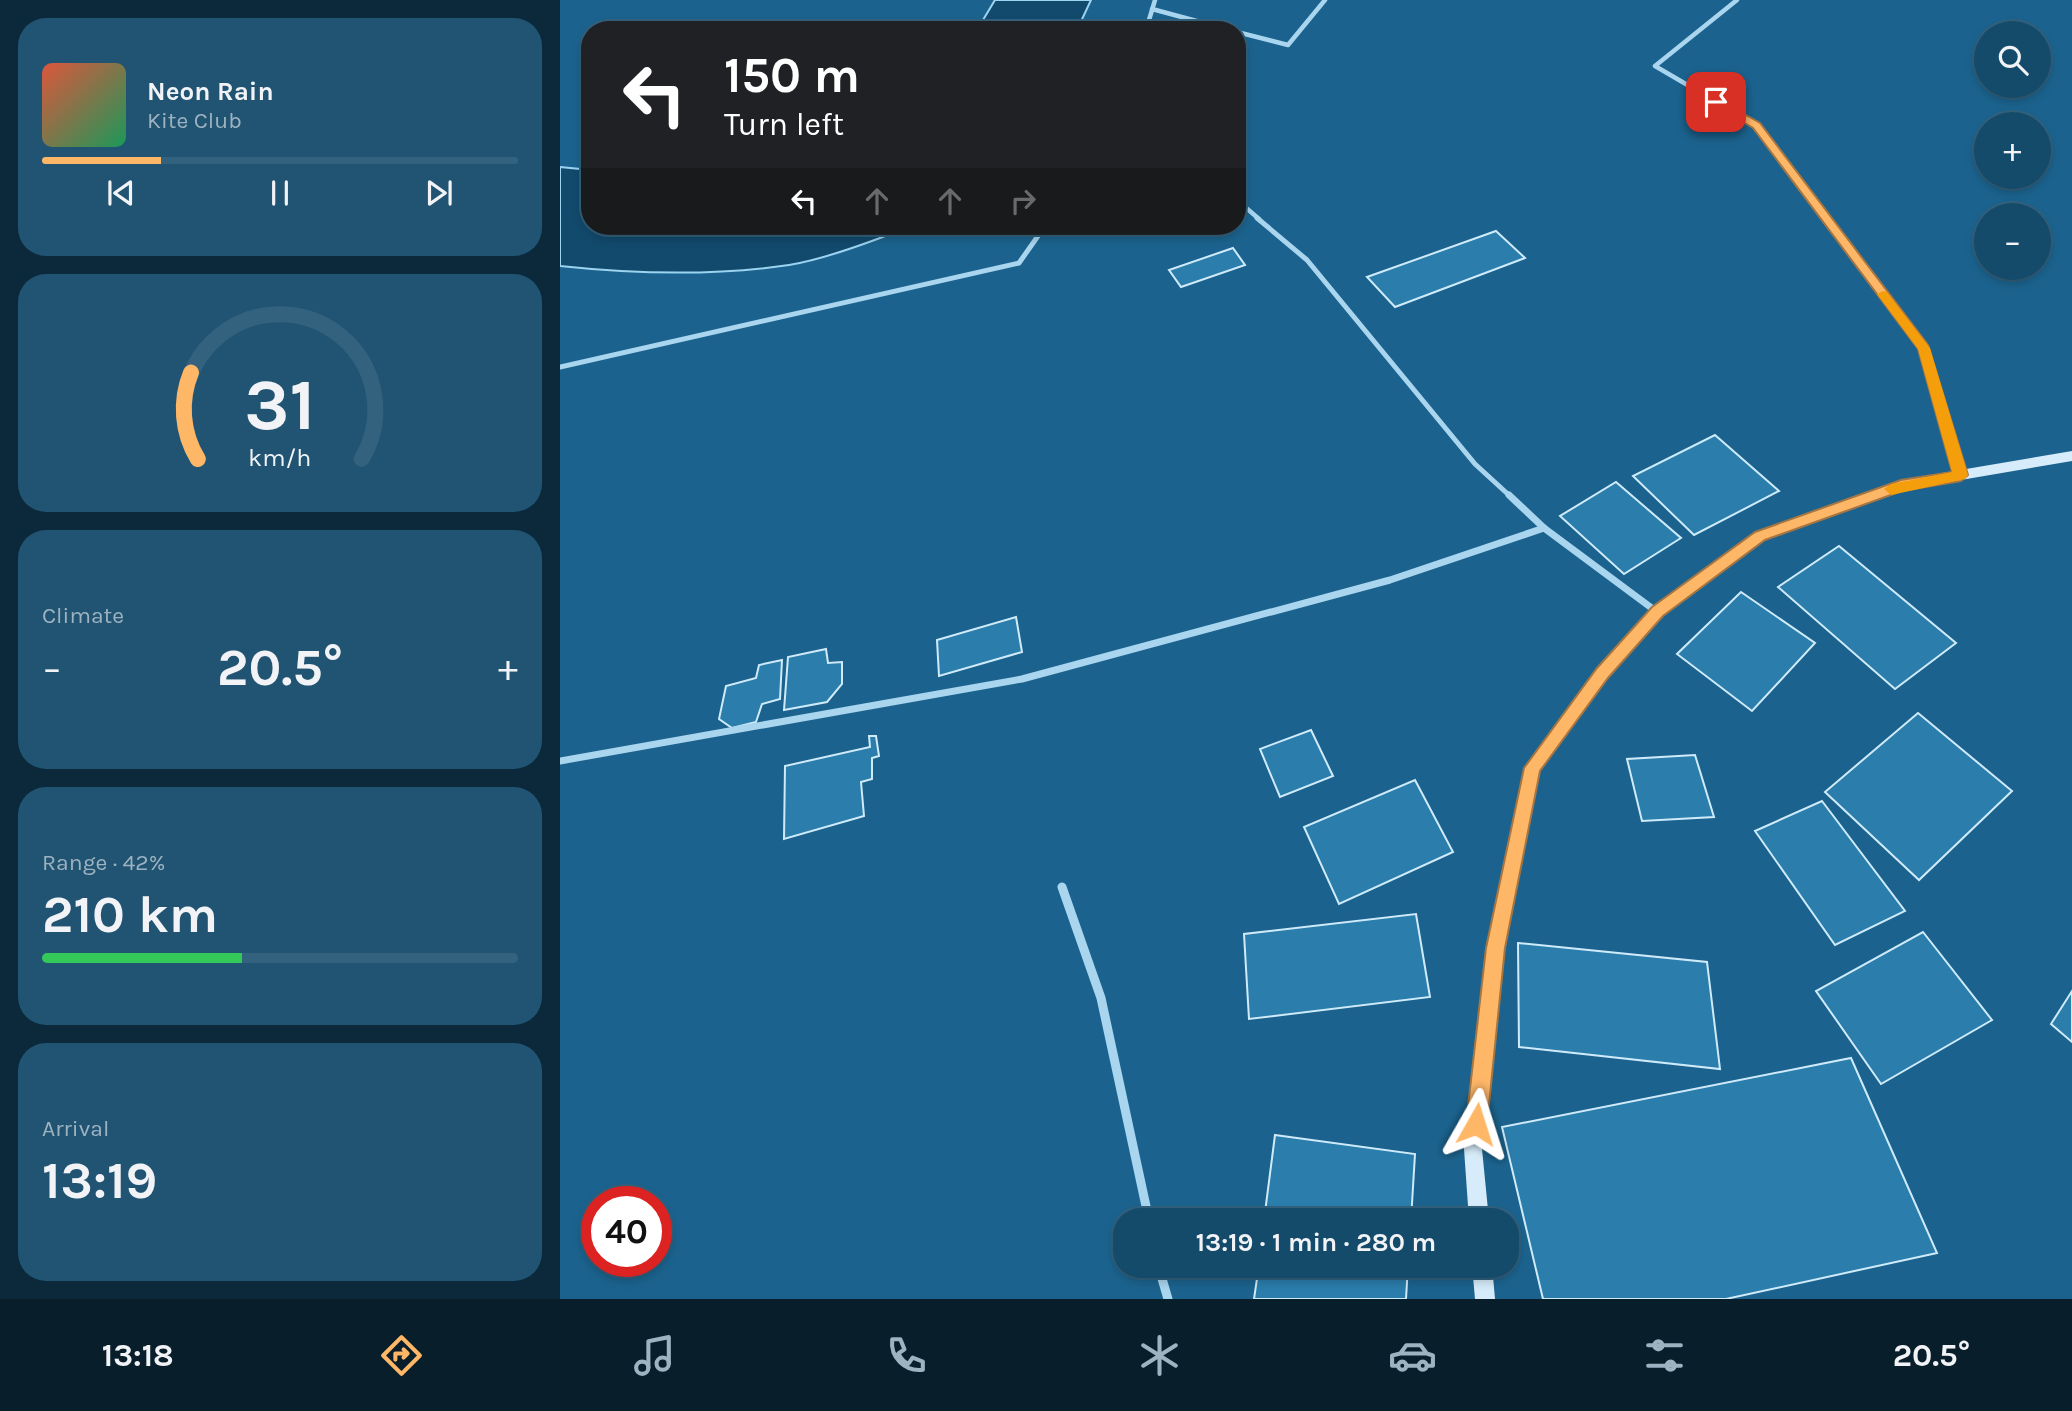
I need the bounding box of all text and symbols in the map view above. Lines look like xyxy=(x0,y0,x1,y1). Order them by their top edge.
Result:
map controls xyxy=(1974,21,2051,280)
button: search xyxy=(1974,21,2051,98)
text: 150 m xyxy=(724,47,860,104)
icon: left xyxy=(609,49,700,140)
pin xyxy=(1686,72,1746,132)
text: Neon Rain xyxy=(147,76,274,107)
icon: arrive xyxy=(1697,83,1735,121)
text: Turn left xyxy=(724,106,844,143)
text: Kite Club xyxy=(147,107,242,134)
button: + xyxy=(1974,112,2051,189)
icon: previous xyxy=(102,174,140,212)
icon: pause xyxy=(261,174,299,212)
icon: next xyxy=(420,174,458,212)
icon: left xyxy=(785,182,823,220)
icon: ahead xyxy=(858,182,896,220)
icon: ahead xyxy=(931,182,969,220)
icon: right xyxy=(1004,182,1042,220)
button: − xyxy=(1974,203,2051,280)
text: 31 xyxy=(244,363,316,448)
text: km/h xyxy=(248,443,312,472)
text: Climate xyxy=(42,602,124,629)
text: 20.5° xyxy=(217,637,343,698)
text: − xyxy=(42,646,62,691)
text: + xyxy=(498,646,518,691)
text: Range · 42% xyxy=(42,849,165,876)
text: 210 km xyxy=(42,884,218,945)
position arrow xyxy=(1439,1087,1513,1161)
text: Arrival xyxy=(42,1115,109,1142)
text: 13:19 xyxy=(42,1150,157,1211)
speed limit sign: 40 xyxy=(581,1186,672,1277)
text: 13:19 · 1 min · 280 m xyxy=(1196,1227,1436,1258)
icon: directions xyxy=(377,1331,426,1380)
icon: music xyxy=(630,1331,679,1380)
icon: phone xyxy=(882,1331,931,1380)
icon: climate xyxy=(1135,1331,1184,1380)
icon: car xyxy=(1388,1331,1437,1380)
icon: filters xyxy=(1640,1331,1689,1380)
text: 13:18 xyxy=(102,1337,174,1374)
text: 20.5° xyxy=(1893,1337,1970,1374)

